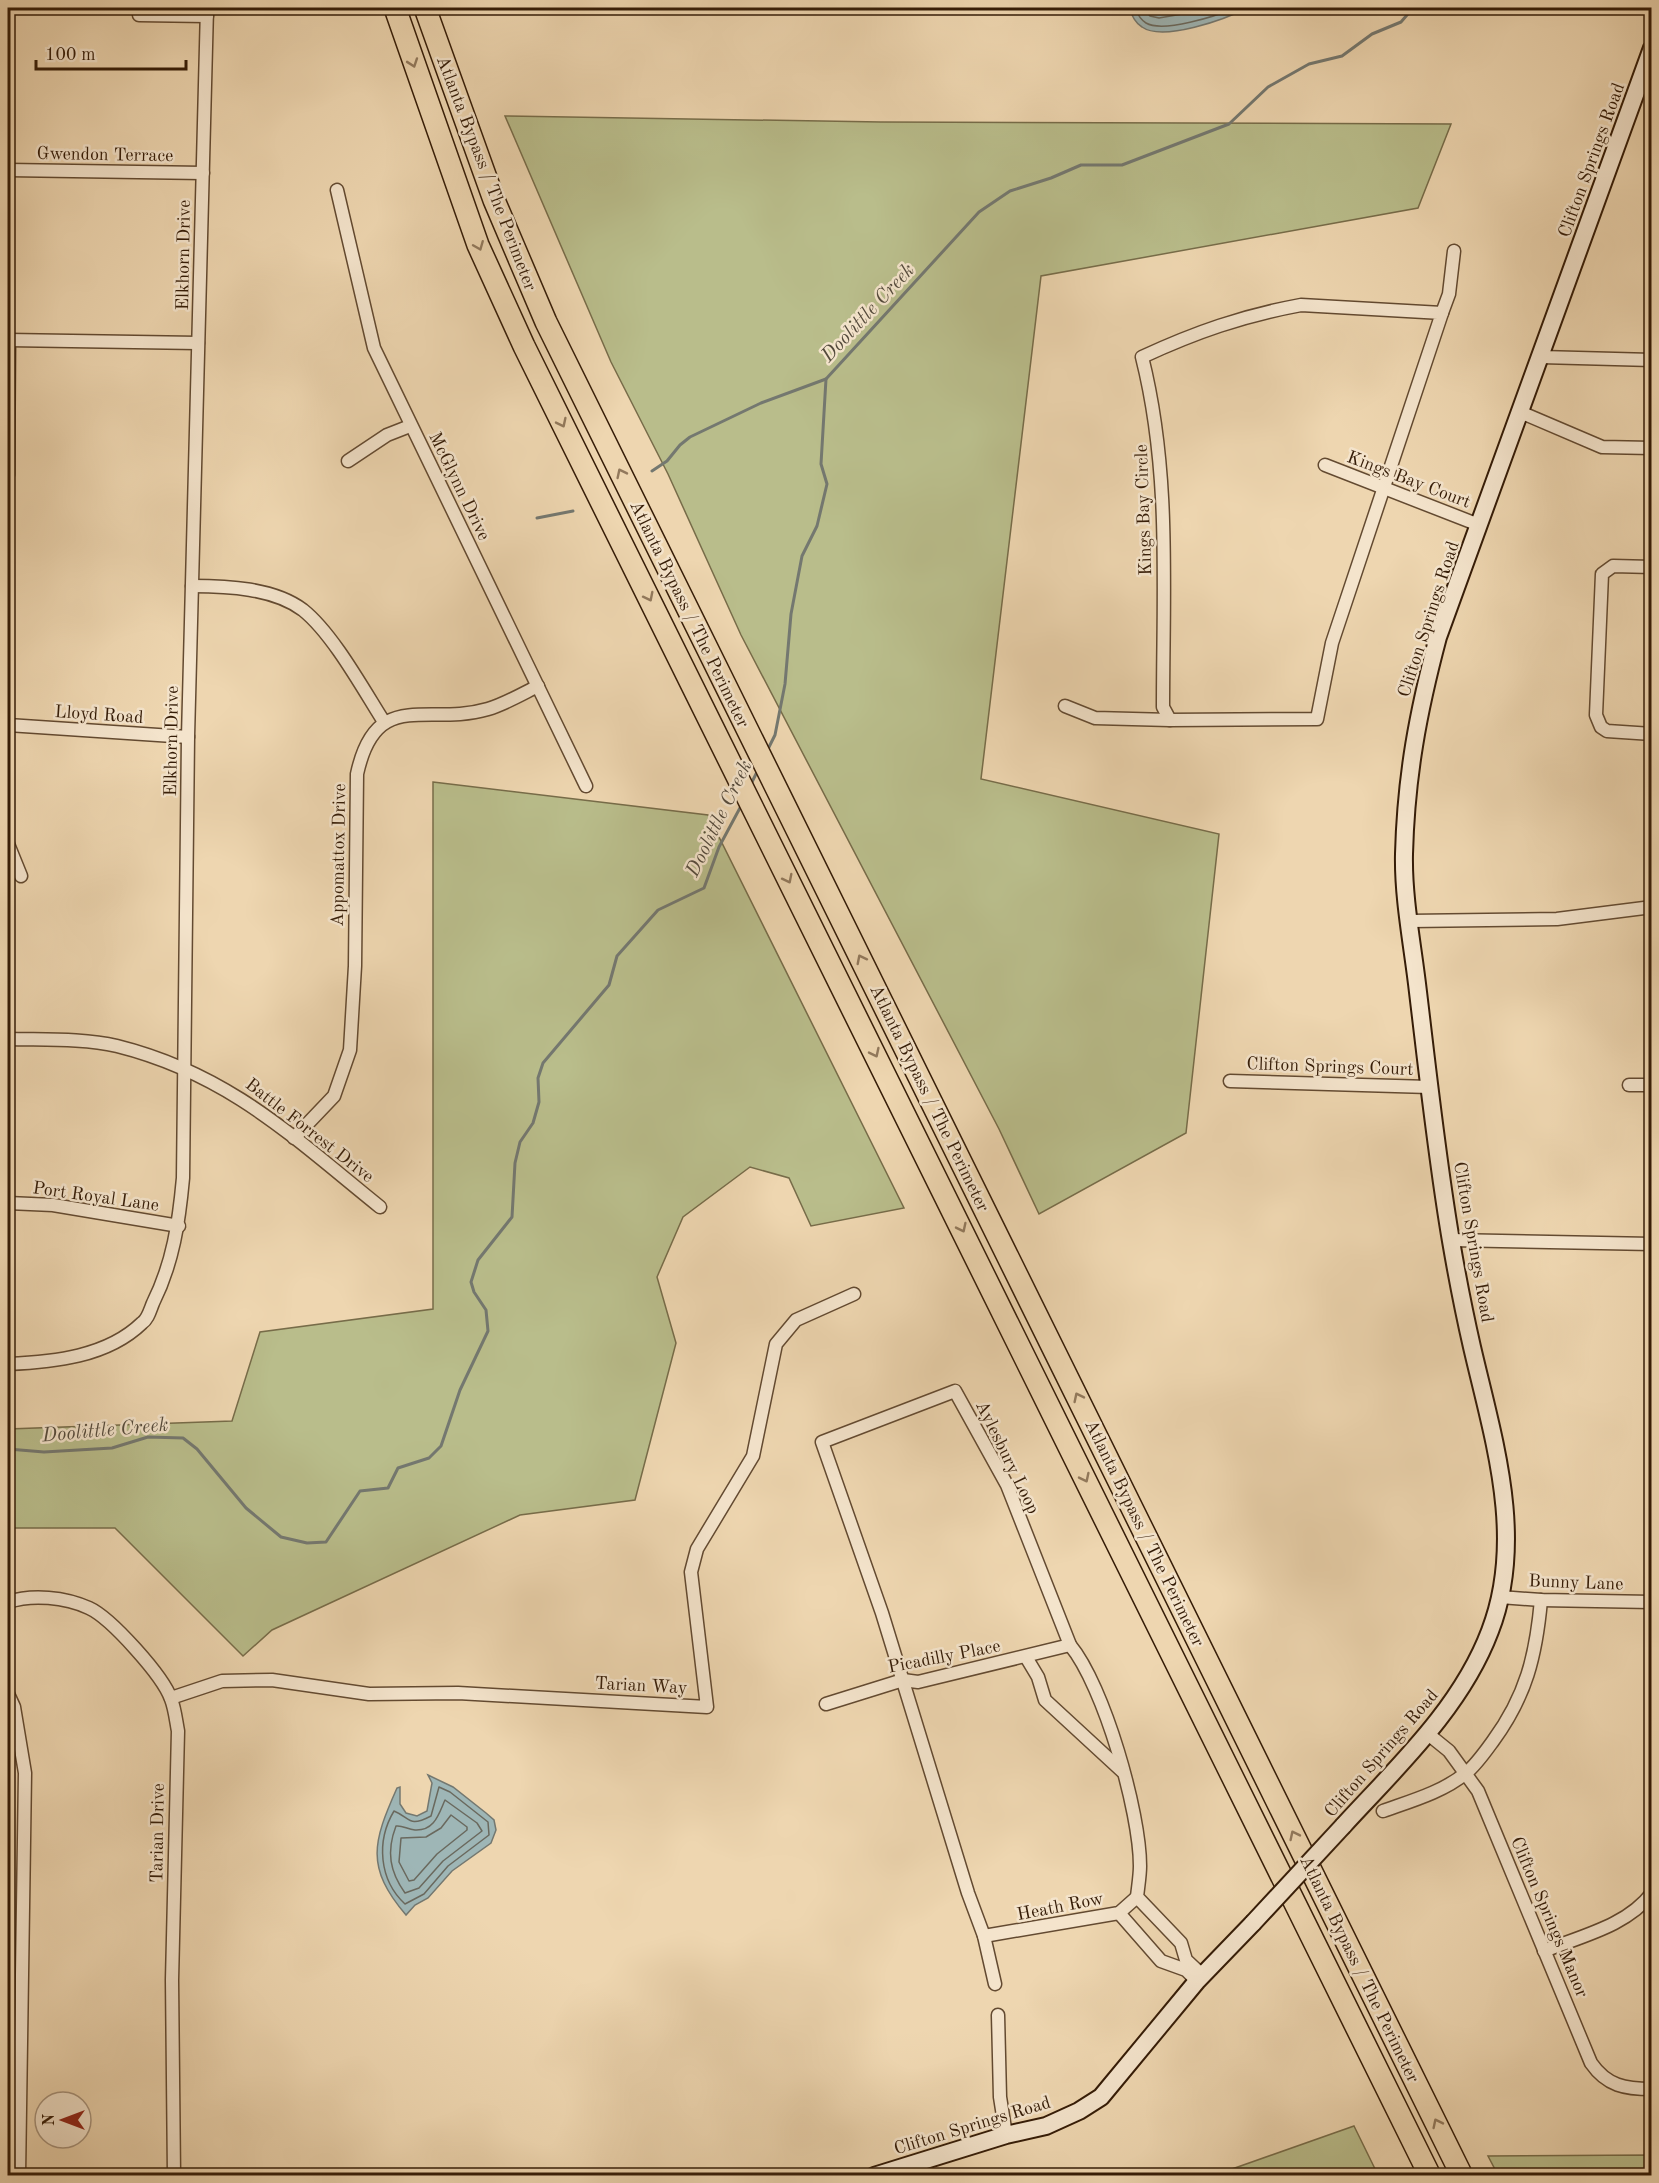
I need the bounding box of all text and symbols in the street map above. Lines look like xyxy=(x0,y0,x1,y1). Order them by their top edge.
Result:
scale bar xyxy=(36,33,186,71)
text: 100 m xyxy=(45,46,96,64)
street label: Atlanta Bypass / The Perimeter xyxy=(433,53,539,294)
one-way arrow xyxy=(406,57,418,68)
street label: Clifton Springs Road xyxy=(1556,81,1628,240)
street label: Gwendon Terrace xyxy=(36,145,174,165)
street label: Elkhorn Drive xyxy=(174,199,194,311)
one-way arrow xyxy=(472,240,484,251)
water label: Doolittle Creek xyxy=(817,260,919,367)
one-way arrow xyxy=(554,417,566,428)
street label: McGlynn Drive xyxy=(425,429,493,543)
street label: Kings Bay Circle xyxy=(1133,444,1155,576)
street label: Kings Bay Court xyxy=(1344,448,1473,512)
one-way arrow xyxy=(617,468,629,479)
street label: Atlanta Bypass / The Perimeter xyxy=(626,498,752,731)
street label: Clifton Springs Road xyxy=(1395,539,1463,700)
one-way arrow xyxy=(642,591,654,602)
street label: Elkhorn Drive xyxy=(162,685,182,797)
street label: Lloyd Road xyxy=(54,703,144,727)
water label: Doolittle Creek xyxy=(683,757,757,881)
street label: Appomattox Drive xyxy=(329,783,349,927)
one-way arrow xyxy=(781,872,793,883)
one-way arrow xyxy=(856,954,868,965)
street label: Atlanta Bypass / The Perimeter xyxy=(866,982,992,1215)
one-way arrow xyxy=(868,1047,880,1058)
street label: Clifton Springs Court xyxy=(1246,1055,1414,1079)
street label: Battle Forrest Drive xyxy=(242,1075,377,1186)
street label: Clifton Springs Road xyxy=(1450,1160,1496,1324)
street label: Port Royal Lane xyxy=(31,1179,160,1215)
one-way arrow xyxy=(955,1221,966,1232)
one-way arrow xyxy=(1073,1392,1085,1403)
street label: Aylesbury Loop xyxy=(972,1398,1042,1517)
water label: Doolittle Creek xyxy=(40,1415,169,1447)
street label: Atlanta Bypass / The Perimeter xyxy=(1081,1417,1207,1650)
one-way arrow xyxy=(1078,1472,1090,1483)
street label: Bunny Lane xyxy=(1528,1572,1624,1594)
street label: Picadilly Place xyxy=(886,1637,1002,1677)
street label: Tarian Way xyxy=(594,1675,688,1697)
street label: Clifton Springs Road xyxy=(1322,1686,1442,1821)
street label: Tarian Drive xyxy=(148,1783,168,1883)
one-way arrow xyxy=(1290,1831,1302,1842)
street label: Clifton Springs Manor xyxy=(1507,1834,1591,2001)
street label: Atlanta Bypass / The Perimeter xyxy=(1296,1853,1422,2086)
street label: Heath Row xyxy=(1015,1890,1105,1924)
north arrow xyxy=(33,2090,93,2150)
street label: Clifton Springs Road xyxy=(892,2094,1053,2158)
text: N xyxy=(42,2113,58,2126)
one-way arrow xyxy=(1432,2118,1444,2129)

